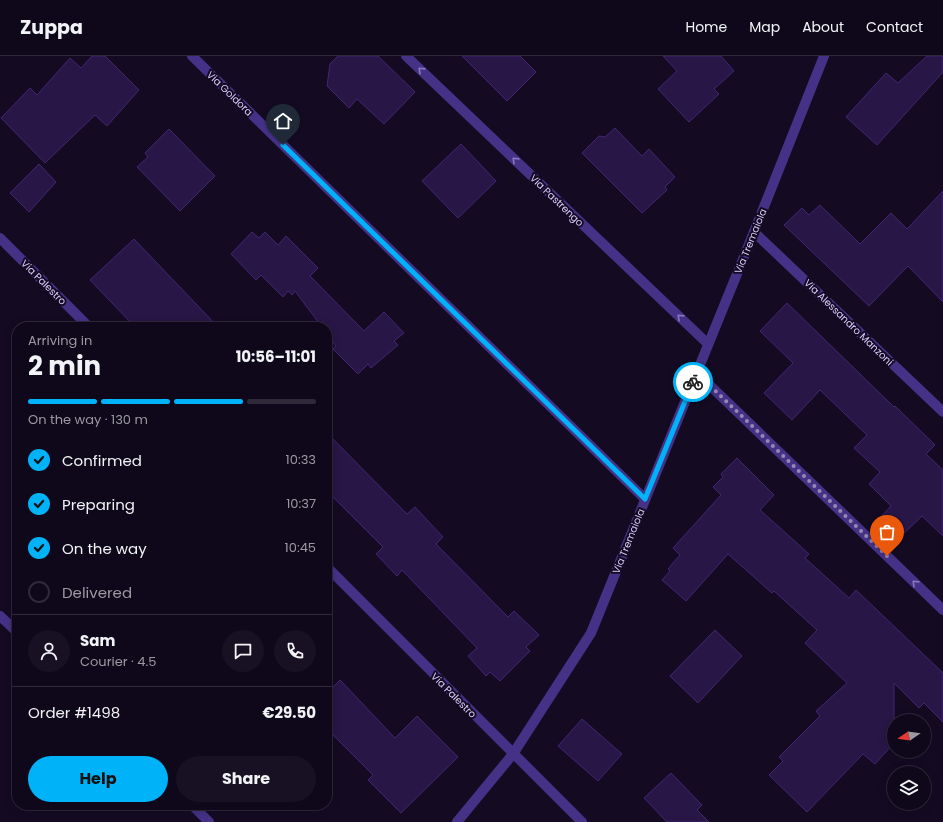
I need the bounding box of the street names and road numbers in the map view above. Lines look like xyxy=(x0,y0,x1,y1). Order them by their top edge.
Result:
street label: Via Goldora xyxy=(203,67,256,119)
street label: Via Pastrengo xyxy=(526,171,587,230)
street label: Via Tremaiola xyxy=(731,206,770,276)
street label: Via Palestro xyxy=(18,256,70,308)
street label: Via Alessandro Manzoni xyxy=(801,276,897,369)
street label: Via Tremaiola xyxy=(609,506,648,576)
street label: Via Palestro xyxy=(428,669,480,721)

